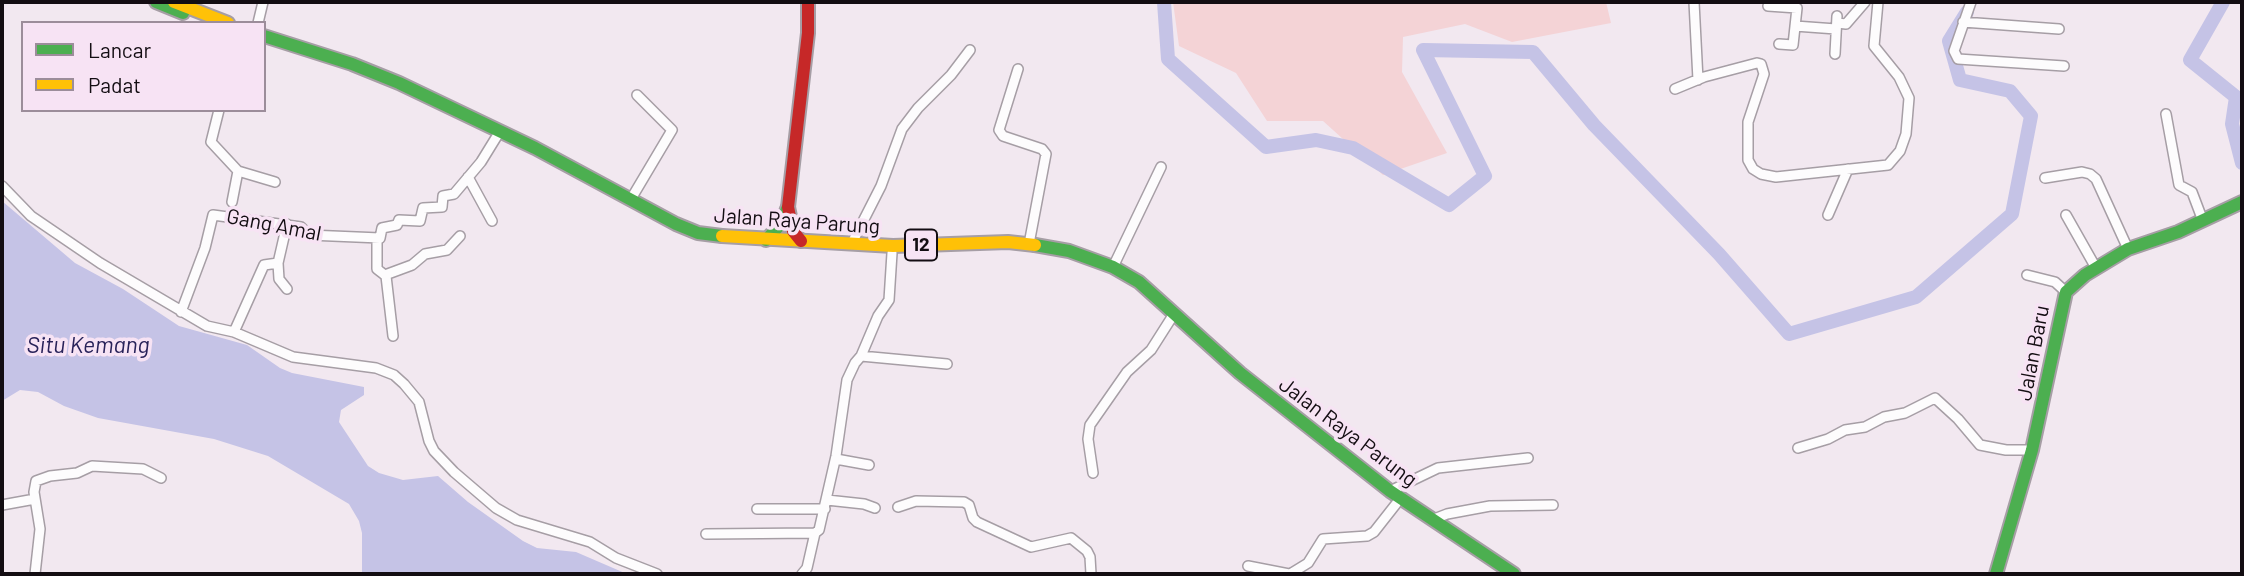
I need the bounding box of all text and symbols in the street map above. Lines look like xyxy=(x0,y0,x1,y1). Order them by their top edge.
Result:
legend xyxy=(21,21,266,112)
text: Lancar xyxy=(88,37,151,62)
text: Padat xyxy=(88,72,141,97)
street label: Gang Amal xyxy=(225,203,323,247)
street label: Jalan Raya Parung xyxy=(713,203,881,239)
road number: 12 xyxy=(905,230,937,260)
street label: Jalan Baru xyxy=(2011,303,2055,403)
water label: Situ Kemang xyxy=(26,331,150,359)
street label: Jalan Raya Parung xyxy=(1274,372,1422,492)

